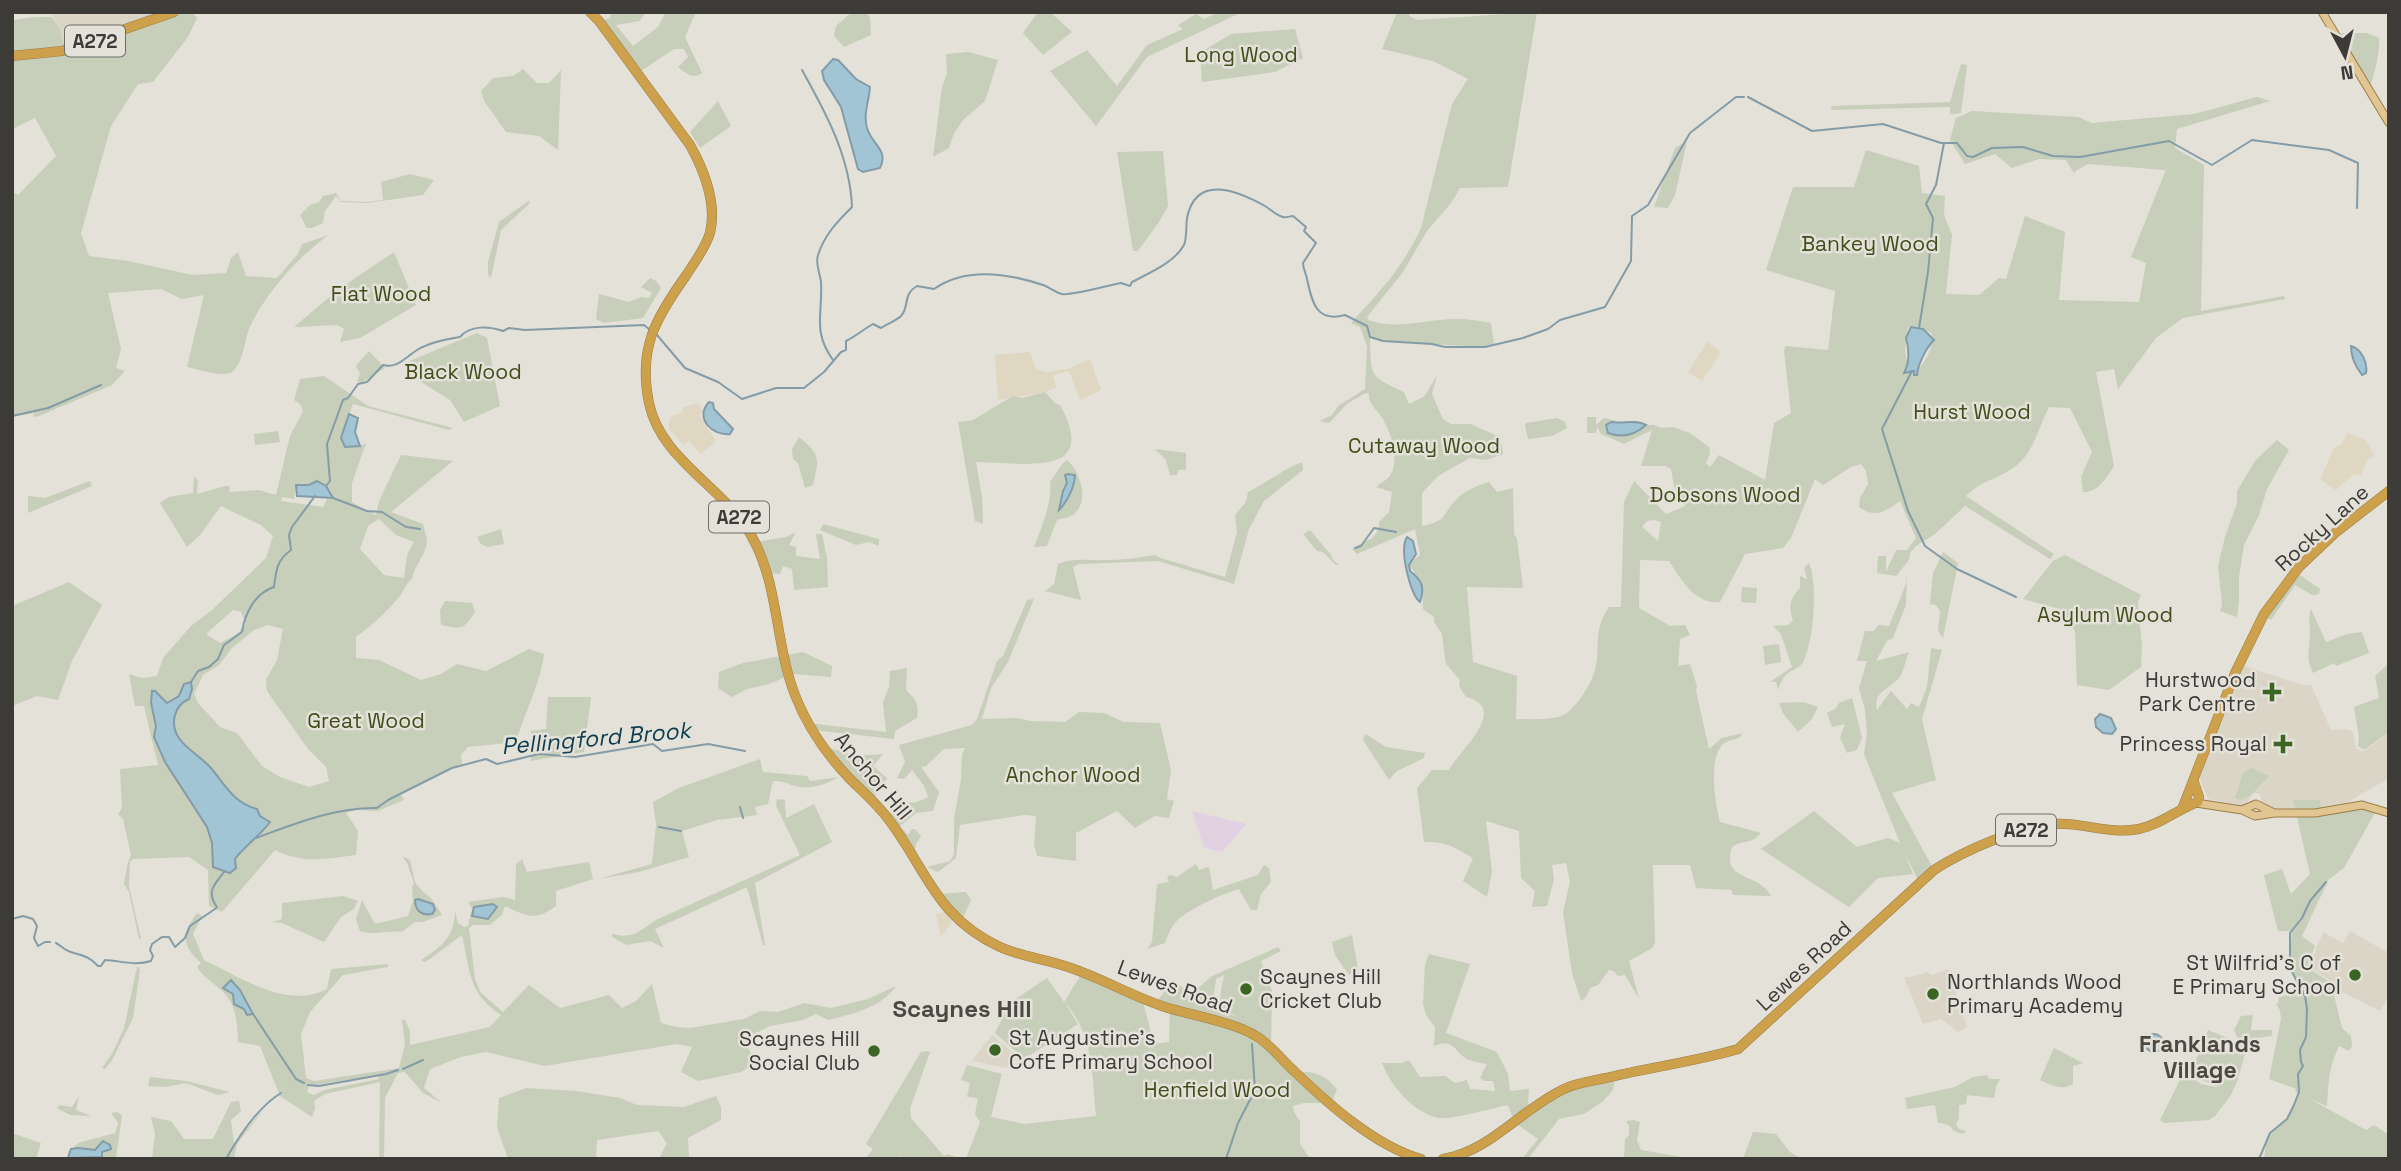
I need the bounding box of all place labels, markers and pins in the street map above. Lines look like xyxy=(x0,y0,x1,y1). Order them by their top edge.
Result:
place label: Hurstwood Park Centre xyxy=(2139,666,2256,717)
marker: Hurstwood Park Centre xyxy=(2262,682,2282,702)
place label: Princess Royal xyxy=(2120,730,2267,757)
marker: Princess Royal xyxy=(2273,734,2293,754)
place label: St Wilfrid's C of E Primary School xyxy=(2172,949,2341,1000)
place label: Scaynes Hill Cricket Club xyxy=(1260,963,1382,1014)
marker: St Wilfrid's C of E Primary School xyxy=(2347,967,2363,983)
place label: Northlands Wood Primary Academy xyxy=(1947,968,2123,1019)
marker: Scaynes Hill Cricket Club xyxy=(1238,981,1254,997)
marker: Northlands Wood Primary Academy xyxy=(1925,986,1941,1002)
place label: St Augustine's CofE Primary School xyxy=(1009,1024,1213,1075)
place label: Scaynes Hill Social Club xyxy=(739,1025,860,1076)
marker: St Augustine's CofE Primary School xyxy=(987,1042,1003,1058)
marker: Scaynes Hill Social Club xyxy=(866,1043,882,1059)

